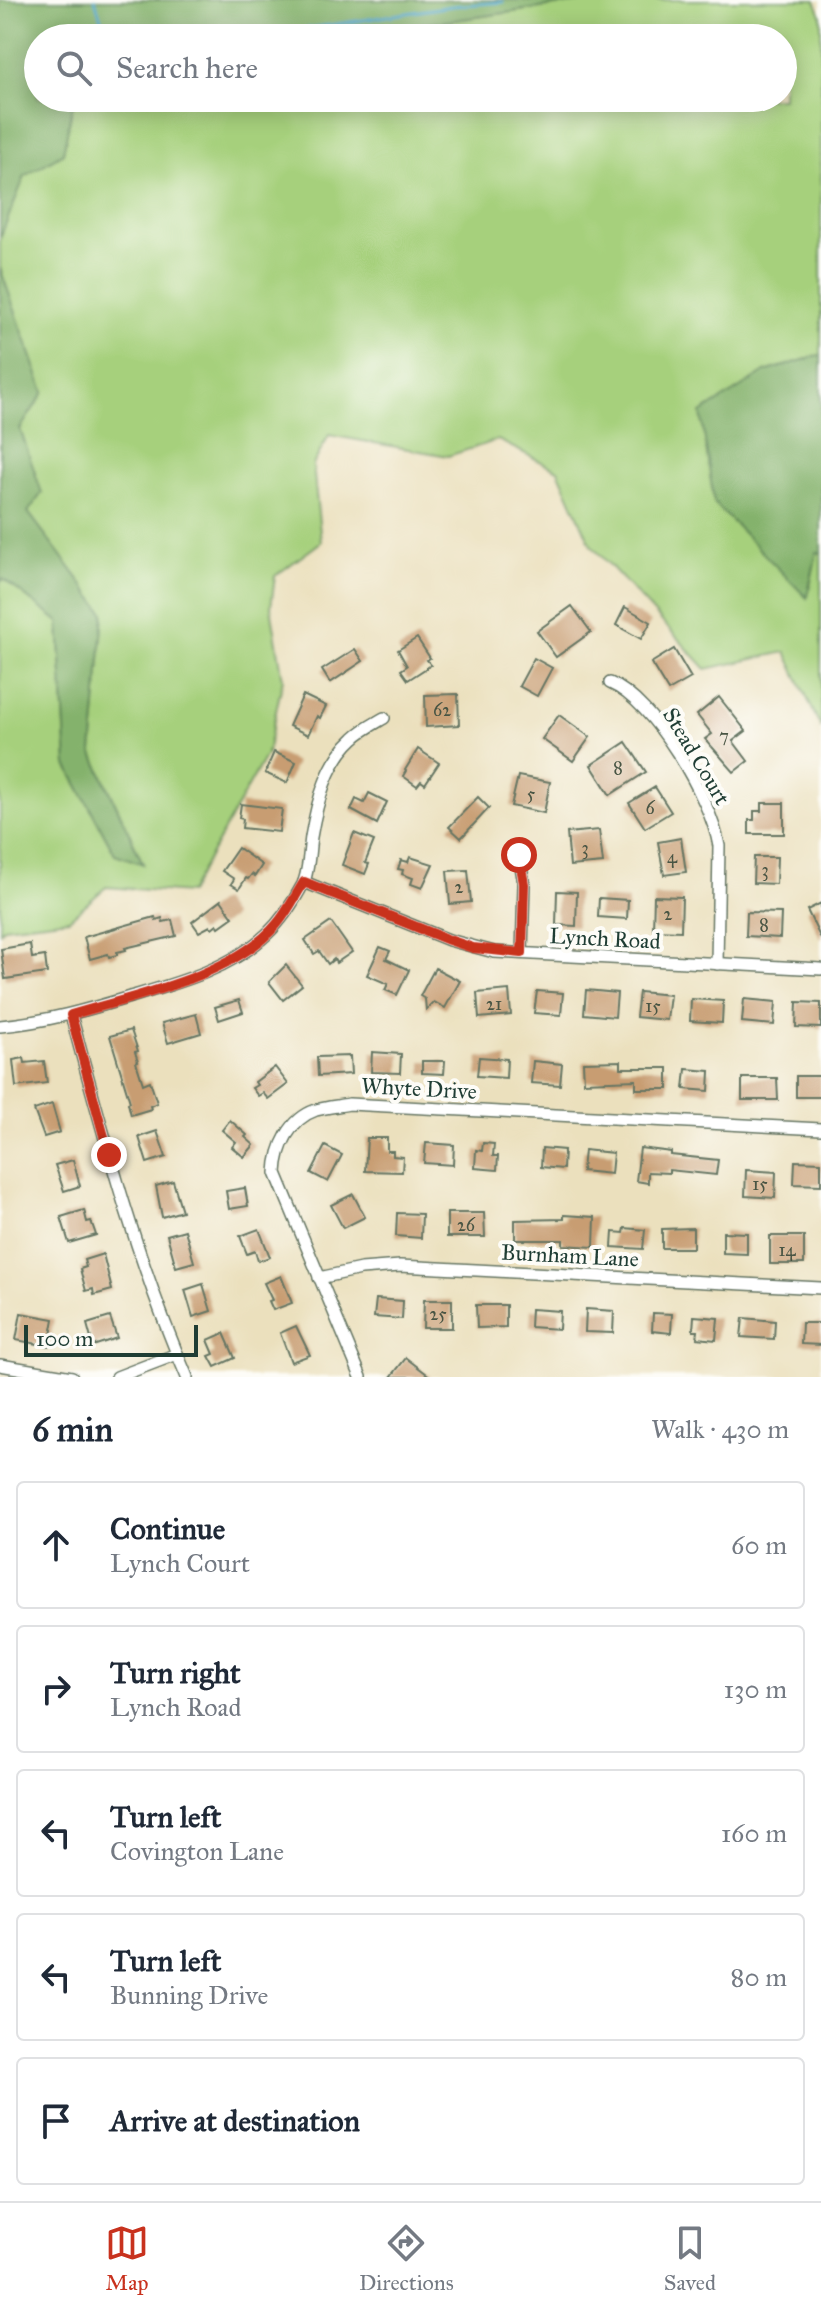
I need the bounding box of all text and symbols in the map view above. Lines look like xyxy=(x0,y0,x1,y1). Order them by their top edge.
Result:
search box xyxy=(24,24,797,112)
icon: search xyxy=(52,46,96,90)
text: Search here xyxy=(116,50,258,86)
house number: 62 xyxy=(433,699,451,721)
street label: Stead Court xyxy=(657,703,736,810)
house number: 7 xyxy=(719,725,729,747)
house number: 8 xyxy=(613,757,623,779)
house number: 5 xyxy=(527,783,536,805)
house number: 6 xyxy=(645,797,655,819)
route start xyxy=(501,837,537,873)
house number: 3 xyxy=(581,837,589,859)
house number: 4 xyxy=(667,846,678,868)
house number: 3 xyxy=(761,859,769,881)
house number: 2 xyxy=(455,876,464,898)
house number: 2 xyxy=(664,903,673,925)
house number: 8 xyxy=(759,914,769,936)
street label: Lynch Road xyxy=(549,922,661,955)
house number: 21 xyxy=(486,993,502,1015)
house number: 15 xyxy=(645,995,661,1017)
street label: Whyte Drive xyxy=(360,1072,477,1105)
route end xyxy=(91,1137,127,1173)
house number: 15 xyxy=(752,1173,768,1195)
house number: 26 xyxy=(457,1214,476,1236)
street label: Burnham Lane xyxy=(500,1238,639,1273)
house number: 14 xyxy=(778,1239,797,1261)
house number: 25 xyxy=(429,1303,447,1325)
scale bar xyxy=(24,1321,198,1357)
text: 100 m xyxy=(36,1325,93,1352)
text: 6 min xyxy=(32,1409,113,1450)
text: Walk · 430 m xyxy=(651,1413,789,1445)
text: Continue xyxy=(110,1511,225,1547)
icon: ahead xyxy=(34,1523,78,1567)
text: 60 m xyxy=(731,1529,787,1561)
text: Lynch Court xyxy=(110,1547,250,1579)
text: Turn right xyxy=(110,1655,241,1691)
icon: right xyxy=(34,1667,78,1711)
text: 130 m xyxy=(724,1673,787,1705)
text: Lynch Road xyxy=(110,1691,242,1723)
text: Turn left xyxy=(110,1799,221,1835)
icon: left xyxy=(34,1811,78,1855)
text: 160 m xyxy=(721,1817,787,1849)
text: Covington Lane xyxy=(110,1835,284,1867)
text: Turn left xyxy=(110,1943,221,1979)
icon: left xyxy=(34,1955,78,1999)
text: 80 m xyxy=(731,1961,787,1993)
text: Bunning Drive xyxy=(110,1979,268,2011)
icon: arrive xyxy=(34,2099,78,2143)
text: Arrive at destination xyxy=(110,2103,360,2139)
tab: Map xyxy=(105,2221,149,2296)
tab: Directions xyxy=(359,2221,454,2296)
tab: Saved xyxy=(664,2221,716,2296)

